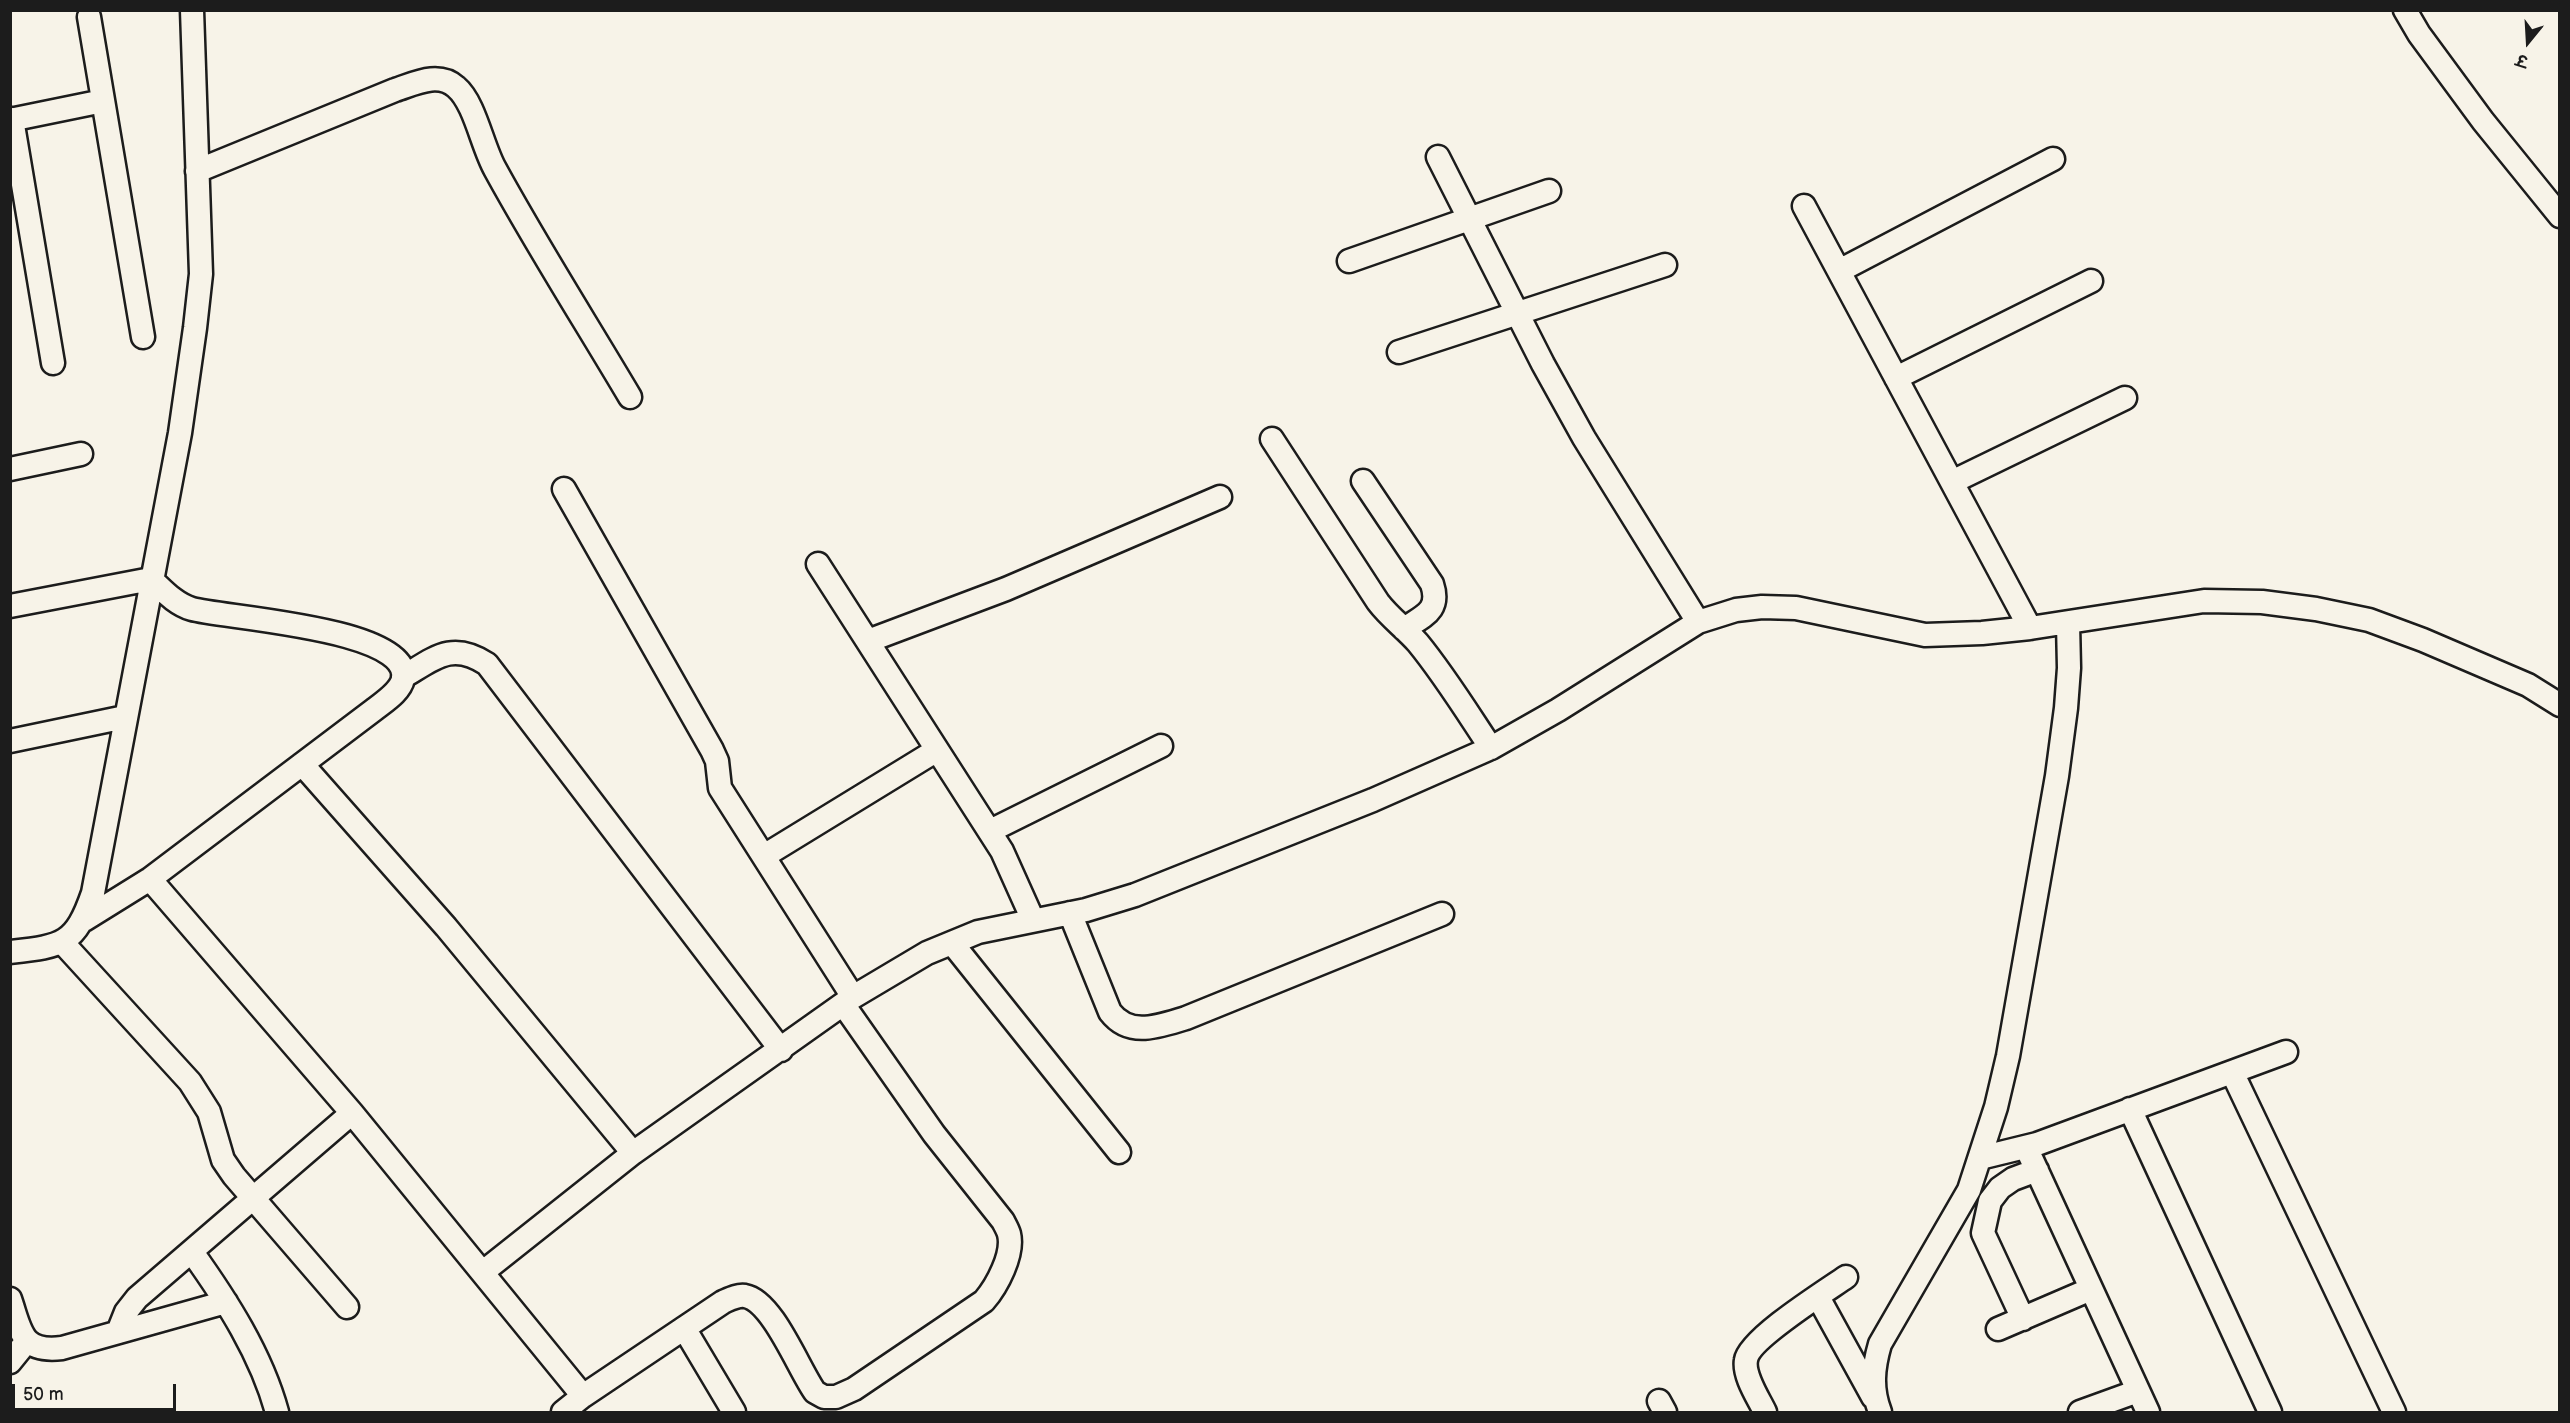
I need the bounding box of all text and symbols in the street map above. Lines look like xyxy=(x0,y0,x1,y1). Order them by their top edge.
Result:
north arrow xyxy=(2498,12,2558,72)
text: उ xyxy=(2514,49,2530,70)
scale bar xyxy=(15,1372,178,1410)
text: 50 m xyxy=(23,1384,64,1405)

